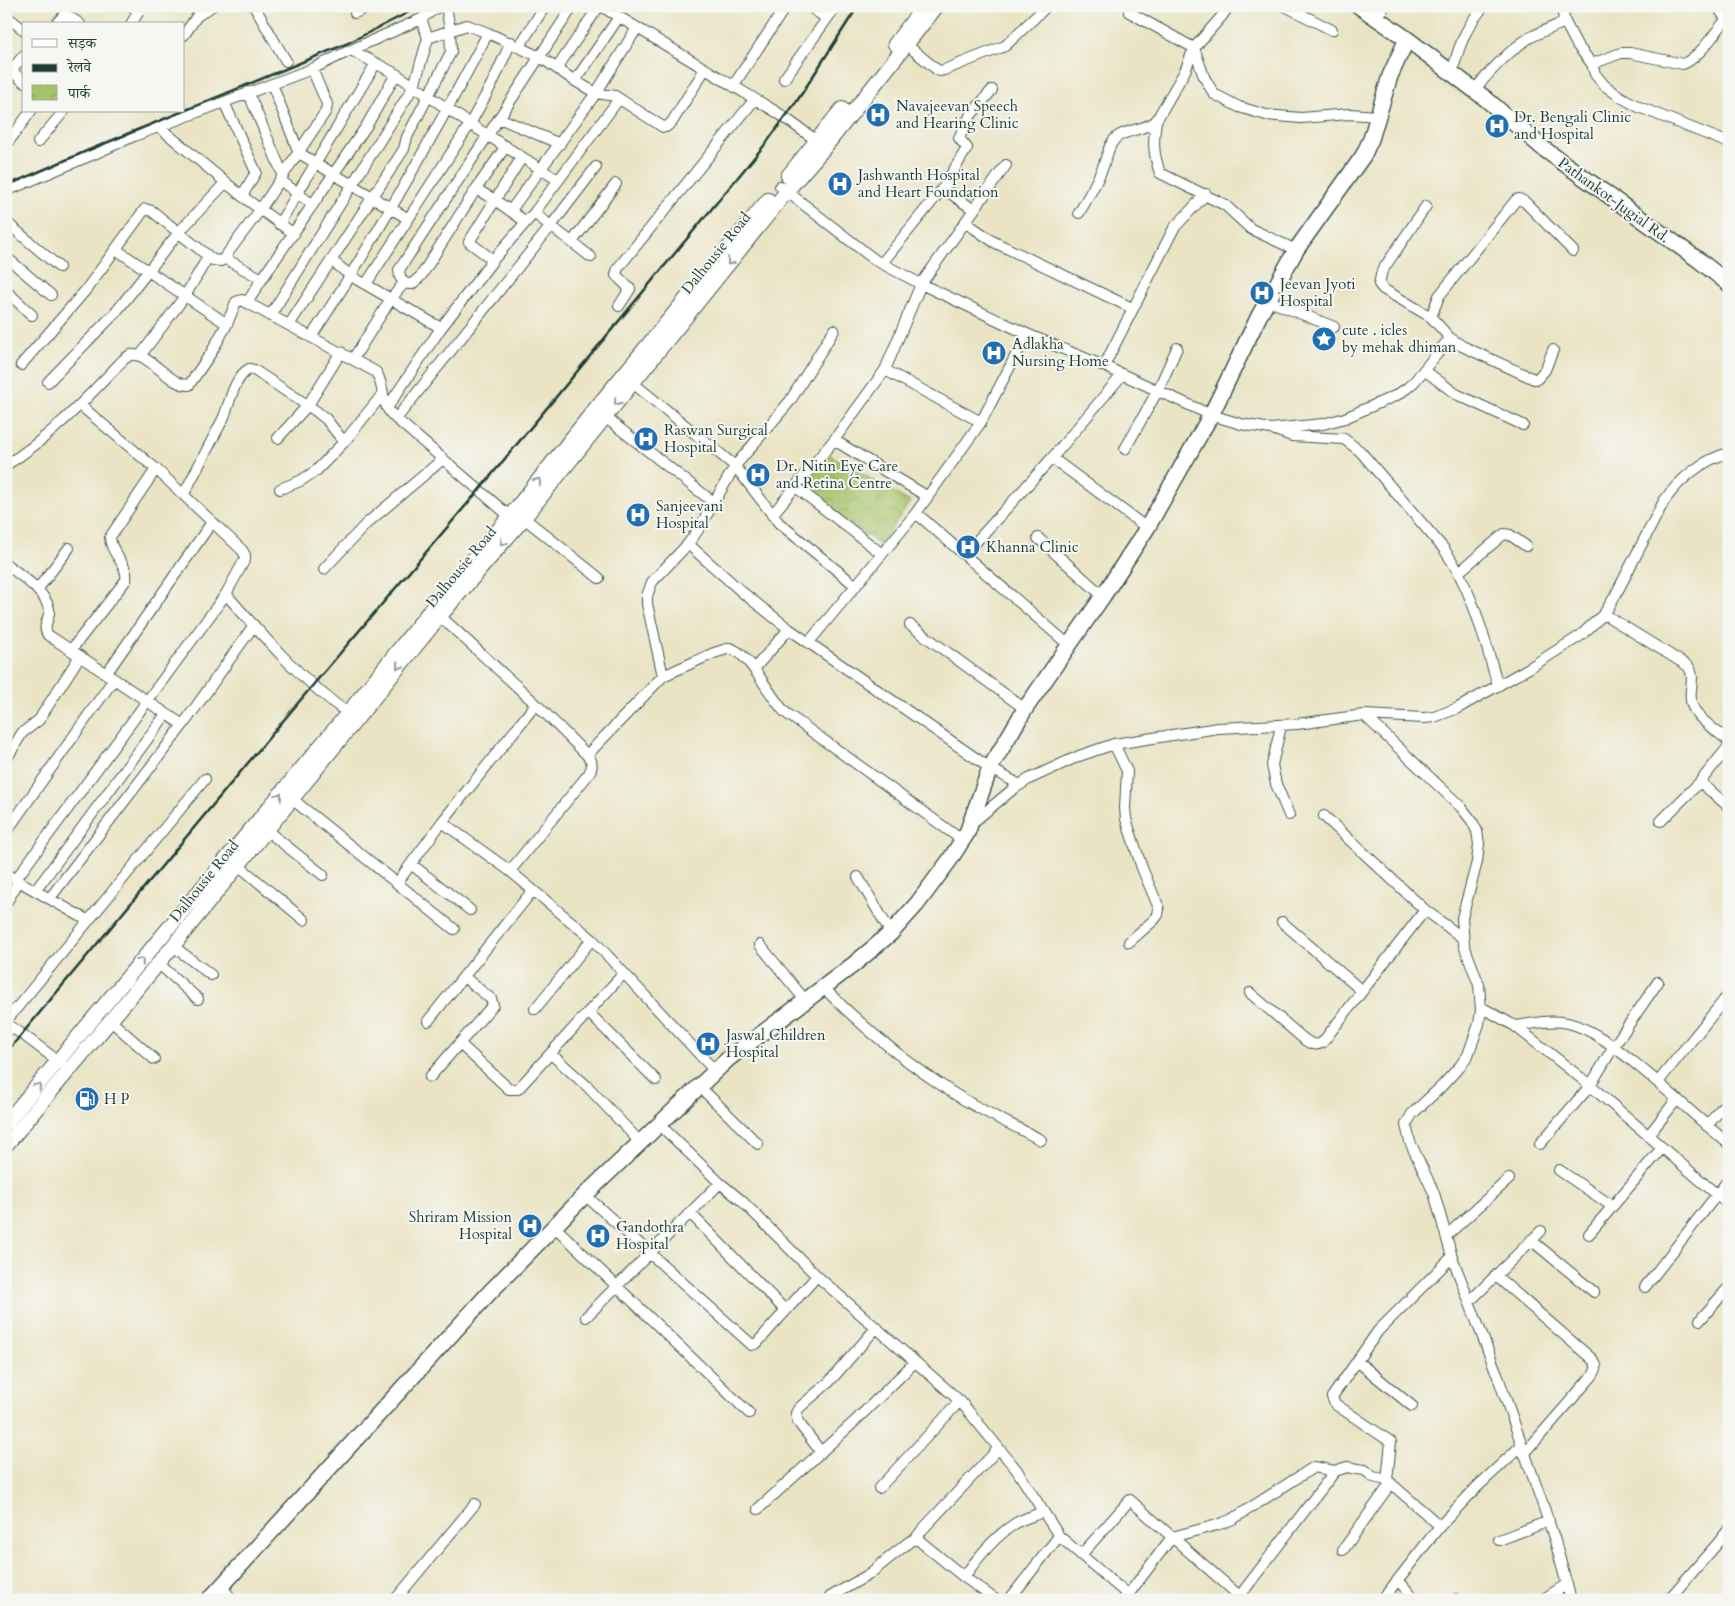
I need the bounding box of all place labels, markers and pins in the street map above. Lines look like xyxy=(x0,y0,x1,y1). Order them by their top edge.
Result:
place label: Navajeevan Speech and Hearing Clinic xyxy=(896,96,1019,133)
hospital icon: Navajeevan Speech and Hearing Clinic xyxy=(865,102,891,128)
place label: Dr. Bengali Clinic and Hospital xyxy=(1514,107,1631,144)
hospital icon: Dr. Bengali Clinic and Hospital xyxy=(1484,113,1510,139)
place label: Jashwanth Hospital and Heart Foundation xyxy=(856,165,999,202)
hospital icon: Jashwanth Hospital and Heart Foundation xyxy=(827,171,853,197)
place label: Jeevan Jyoti Hospital xyxy=(1278,274,1355,311)
hospital icon: Jeevan Jyoti Hospital xyxy=(1249,280,1275,306)
place label: cute . icles by mehak dhiman xyxy=(1342,320,1457,357)
place icon: cute . icles by mehak dhiman xyxy=(1311,326,1337,352)
place label: Adlakha Nursing Home xyxy=(1012,334,1109,371)
hospital icon: Adlakha Nursing Home xyxy=(981,340,1007,366)
place label: Raswan Surgical Hospital xyxy=(664,420,768,457)
hospital icon: Raswan Surgical Hospital xyxy=(633,426,659,452)
place label: Dr. Nitin Eye Care and Retina Centre xyxy=(776,456,898,493)
hospital icon: Dr. Nitin Eye Care and Retina Centre xyxy=(745,462,771,488)
place label: Sanjeevani Hospital xyxy=(656,496,723,533)
hospital icon: Sanjeevani Hospital xyxy=(625,502,651,528)
hospital icon: Khanna Clinic xyxy=(955,534,981,560)
place label: Khanna Clinic xyxy=(986,537,1079,557)
place label: Jaswal Children Hospital xyxy=(724,1025,826,1062)
hospital icon: Jaswal Children Hospital xyxy=(695,1031,721,1057)
fuel station icon: H P xyxy=(74,1086,100,1112)
place label: H P xyxy=(104,1089,130,1109)
place label: Shriram Mission Hospital xyxy=(409,1207,512,1244)
hospital icon: Shriram Mission Hospital xyxy=(517,1213,543,1239)
place label: Gandothra Hospital xyxy=(616,1217,684,1254)
hospital icon: Gandothra Hospital xyxy=(585,1223,611,1249)

